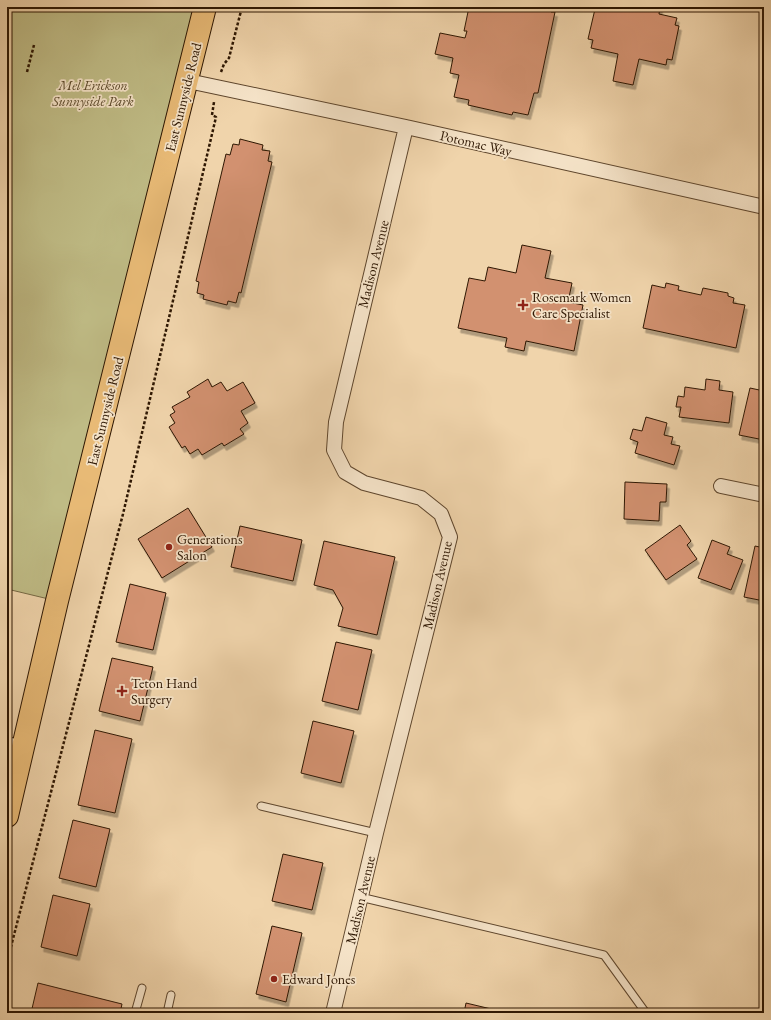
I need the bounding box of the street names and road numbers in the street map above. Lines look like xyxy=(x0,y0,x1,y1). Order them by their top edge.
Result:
street label: East Sunnyside Road xyxy=(161,40,205,153)
street label: Potomac Way xyxy=(438,126,515,160)
street label: Madison Avenue xyxy=(353,218,393,310)
street label: East Sunnyside Road xyxy=(83,354,127,467)
street label: Madison Avenue xyxy=(418,538,456,631)
street label: Madison Avenue xyxy=(341,853,379,946)

